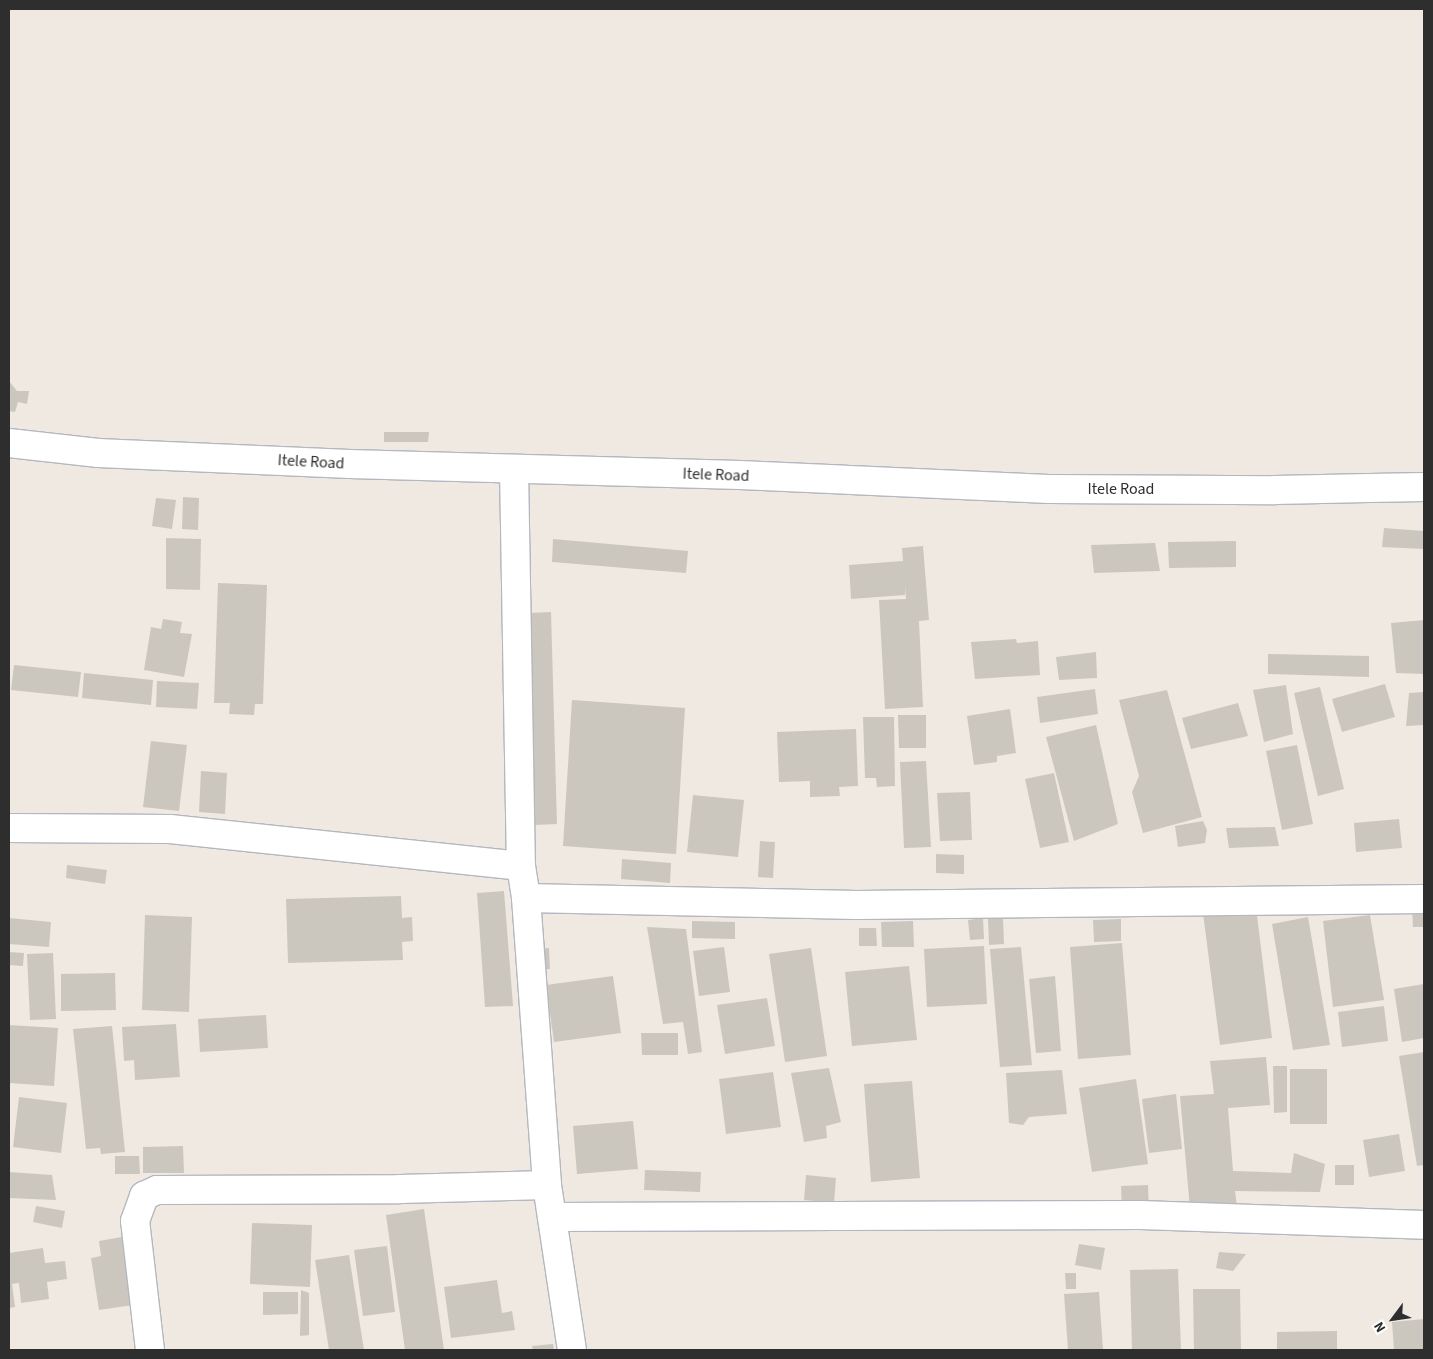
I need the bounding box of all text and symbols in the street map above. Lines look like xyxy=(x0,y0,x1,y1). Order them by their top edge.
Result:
street label: Itele Road xyxy=(277,451,345,473)
street label: Itele Road xyxy=(682,464,750,486)
street label: Itele Road xyxy=(1088,479,1154,499)
north arrow xyxy=(1368,1294,1418,1344)
text: N xyxy=(1369,1318,1391,1336)

